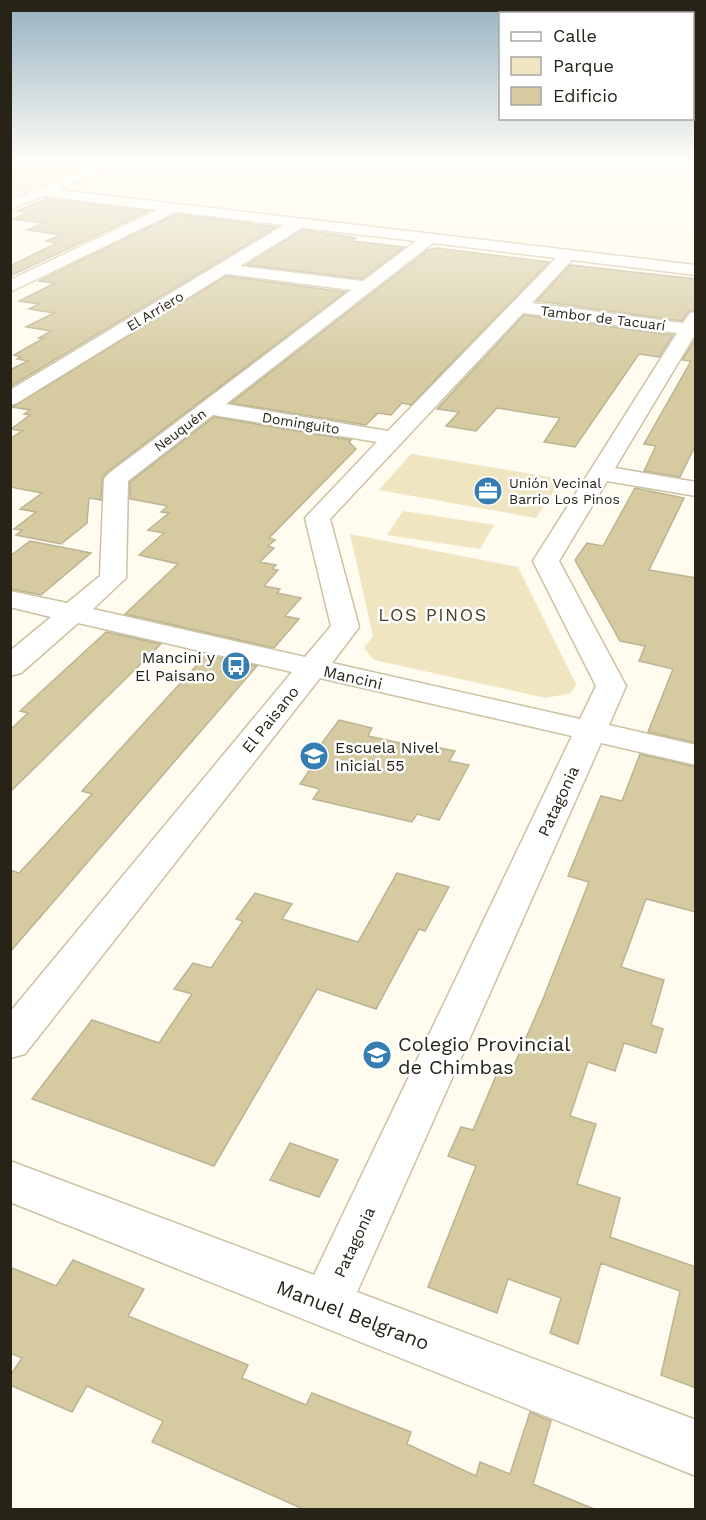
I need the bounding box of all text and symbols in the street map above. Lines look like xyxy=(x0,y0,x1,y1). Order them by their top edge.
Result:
legend xyxy=(499,12,694,120)
text: Calle xyxy=(553,25,597,46)
text: Parque xyxy=(553,55,614,76)
text: Edificio xyxy=(553,85,618,106)
street label: El Arriero xyxy=(124,288,186,334)
street label: Tambor de Tacuarí xyxy=(540,302,667,334)
street label: Neuquén xyxy=(151,405,209,455)
street label: Dominguito xyxy=(261,409,341,437)
office icon: Unión Vecinal Barrio Los Pinos xyxy=(472,475,504,507)
place label: Unión Vecinal Barrio Los Pinos xyxy=(509,475,620,507)
district label: LOS PINOS xyxy=(378,604,488,625)
place label: Mancini y El Paisano xyxy=(135,648,216,685)
bus stop icon: Mancini y El Paisano xyxy=(220,650,252,682)
street label: Mancini xyxy=(322,661,384,693)
street label: El Paisano xyxy=(238,682,303,756)
place label: Escuela Nivel Inicial 55 xyxy=(335,738,439,775)
school or university icon: Escuela Nivel Inicial 55 xyxy=(298,740,330,772)
street label: Patagonia xyxy=(534,763,583,839)
place label: Colegio Provincial de Chimbas xyxy=(398,1032,570,1079)
school or university icon: Colegio Provincial de Chimbas xyxy=(361,1039,393,1071)
street label: Patagonia xyxy=(330,1204,379,1280)
street label: Manuel Belgrano xyxy=(273,1275,433,1355)

